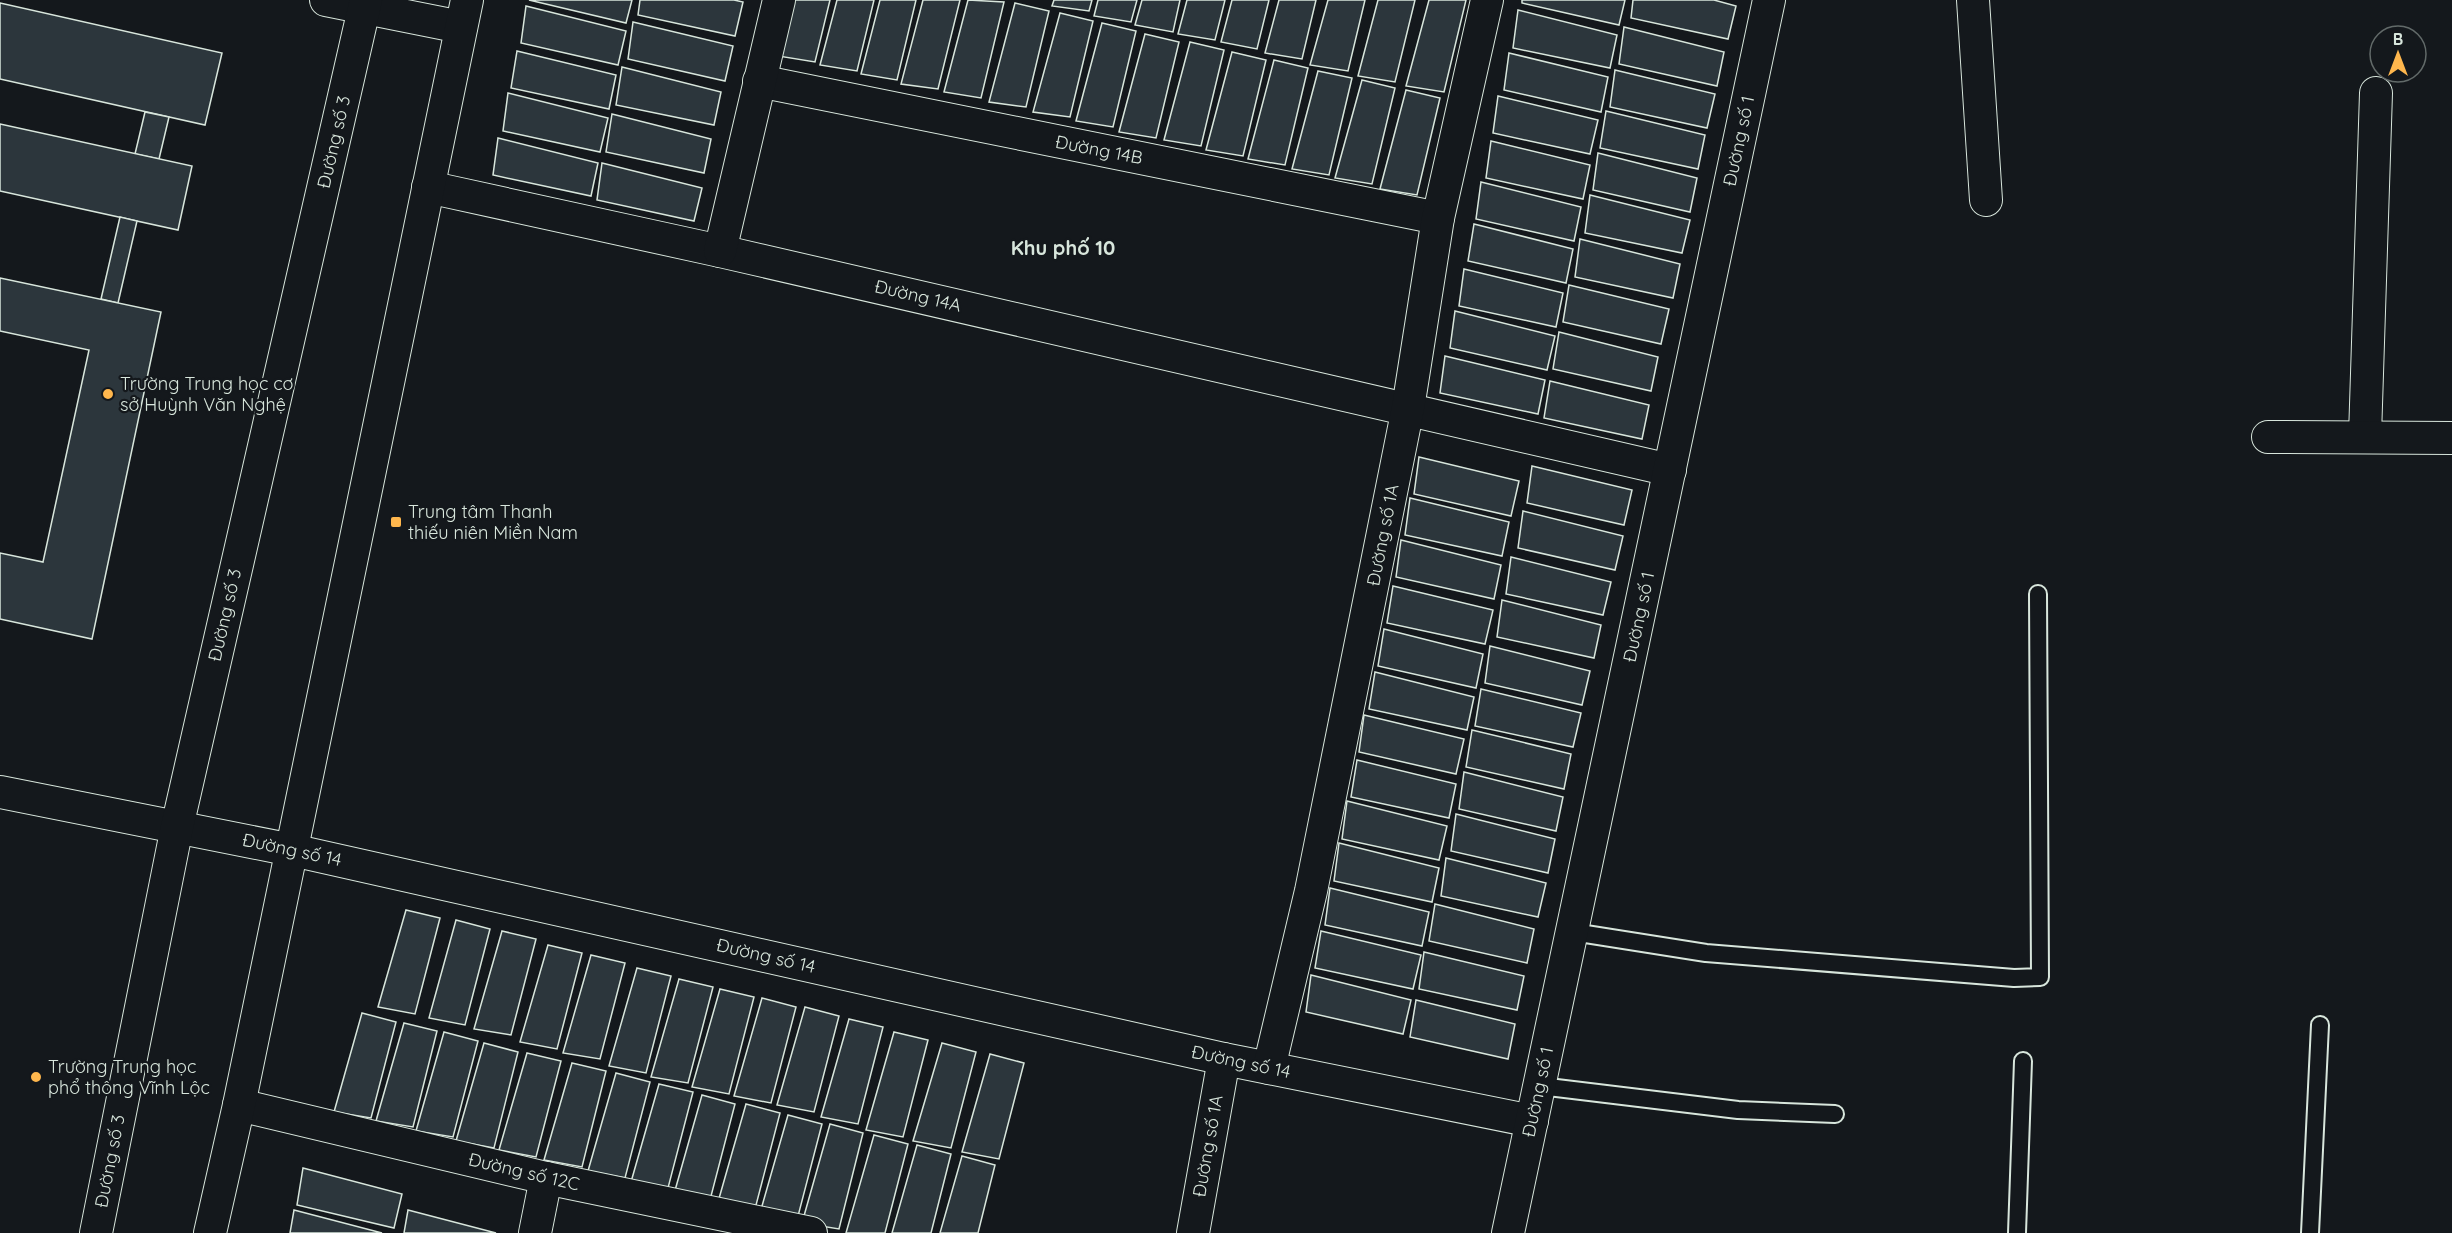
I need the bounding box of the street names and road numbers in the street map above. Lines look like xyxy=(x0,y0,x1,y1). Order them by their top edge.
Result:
street label: Đường số 3 xyxy=(312,93,355,190)
street label: Đường số 1 xyxy=(1718,94,1759,188)
street label: Đường 14B xyxy=(1054,130,1145,169)
street label: Đường 14A xyxy=(873,274,964,317)
street label: Đường số 1A xyxy=(1361,482,1404,588)
street label: Đường số 3 xyxy=(203,566,246,663)
street label: Đường số 1 xyxy=(1618,570,1659,664)
street label: Đường số 14 xyxy=(240,828,344,871)
street label: Đường số 14 xyxy=(714,933,818,978)
street label: Đường số 14 xyxy=(1189,1040,1293,1083)
street label: Đường số 1 xyxy=(1517,1045,1558,1139)
street label: Đường số 1A xyxy=(1187,1093,1228,1199)
street label: Đường số 3 xyxy=(89,1112,130,1209)
street label: Đường số 12C xyxy=(466,1148,582,1196)

